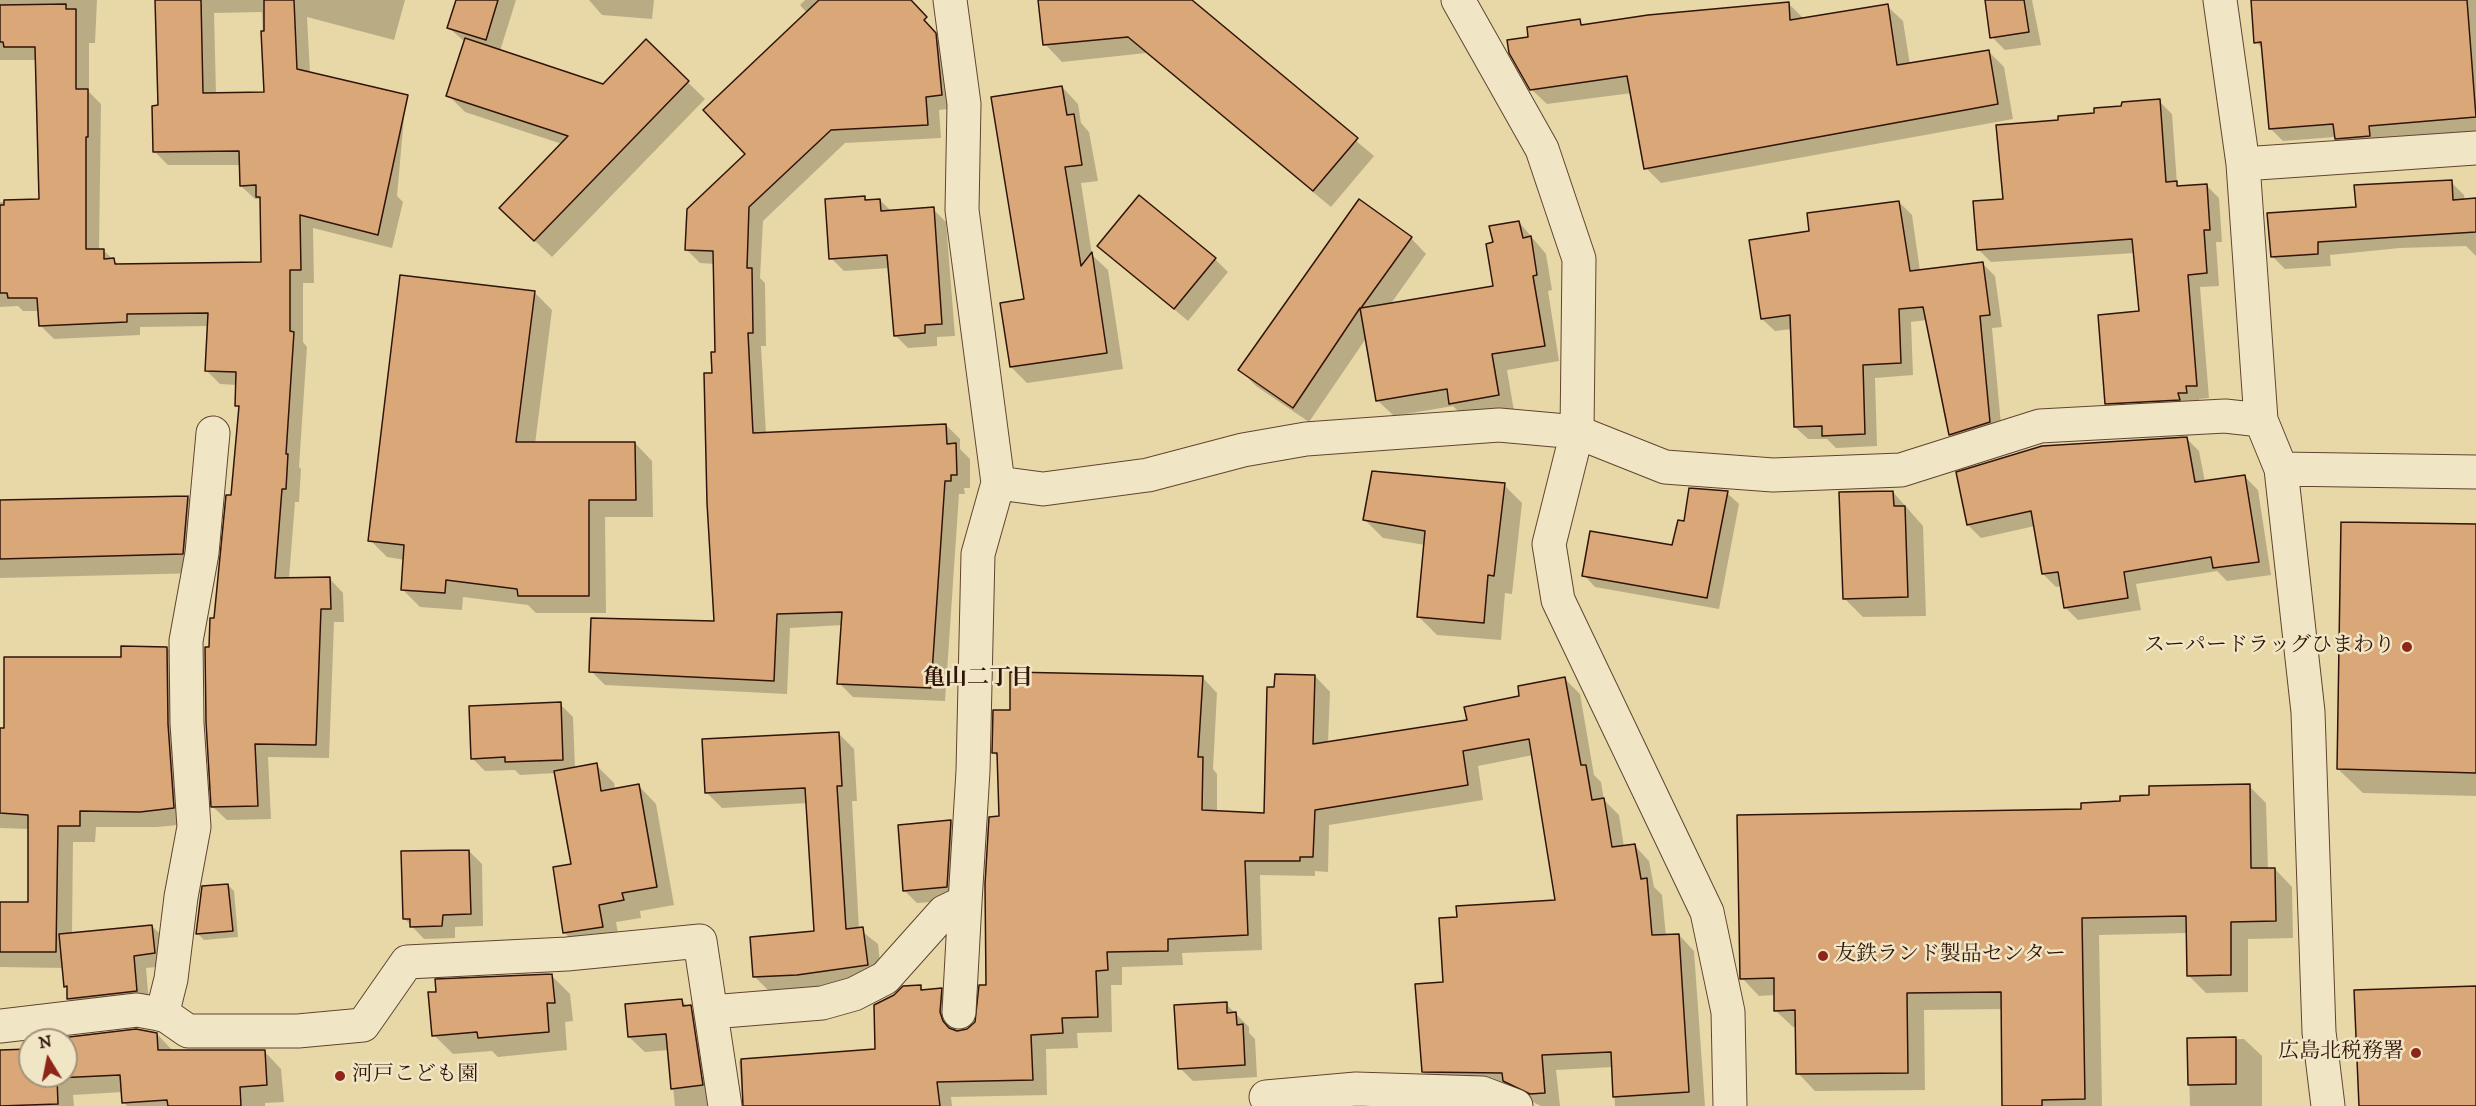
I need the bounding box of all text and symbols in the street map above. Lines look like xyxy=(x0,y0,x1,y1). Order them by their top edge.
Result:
place label: スーパードラッグひまわり xyxy=(2144,634,2395,660)
marker: スーパードラッグひまわり xyxy=(2400,640,2414,654)
district label: 亀山二丁目 xyxy=(923,666,1033,692)
place label: 友鉄ランド製品センター xyxy=(1835,943,2066,969)
marker: 友鉄ランド製品センター xyxy=(1816,949,1830,963)
north arrow xyxy=(18,1028,78,1088)
text: N xyxy=(37,1031,53,1053)
place label: 広島北税務署 xyxy=(2278,1040,2404,1066)
marker: 広島北税務署 xyxy=(2409,1046,2423,1060)
place label: 河戸こども園 xyxy=(352,1063,478,1089)
marker: 河戸こども園 xyxy=(333,1069,347,1083)

